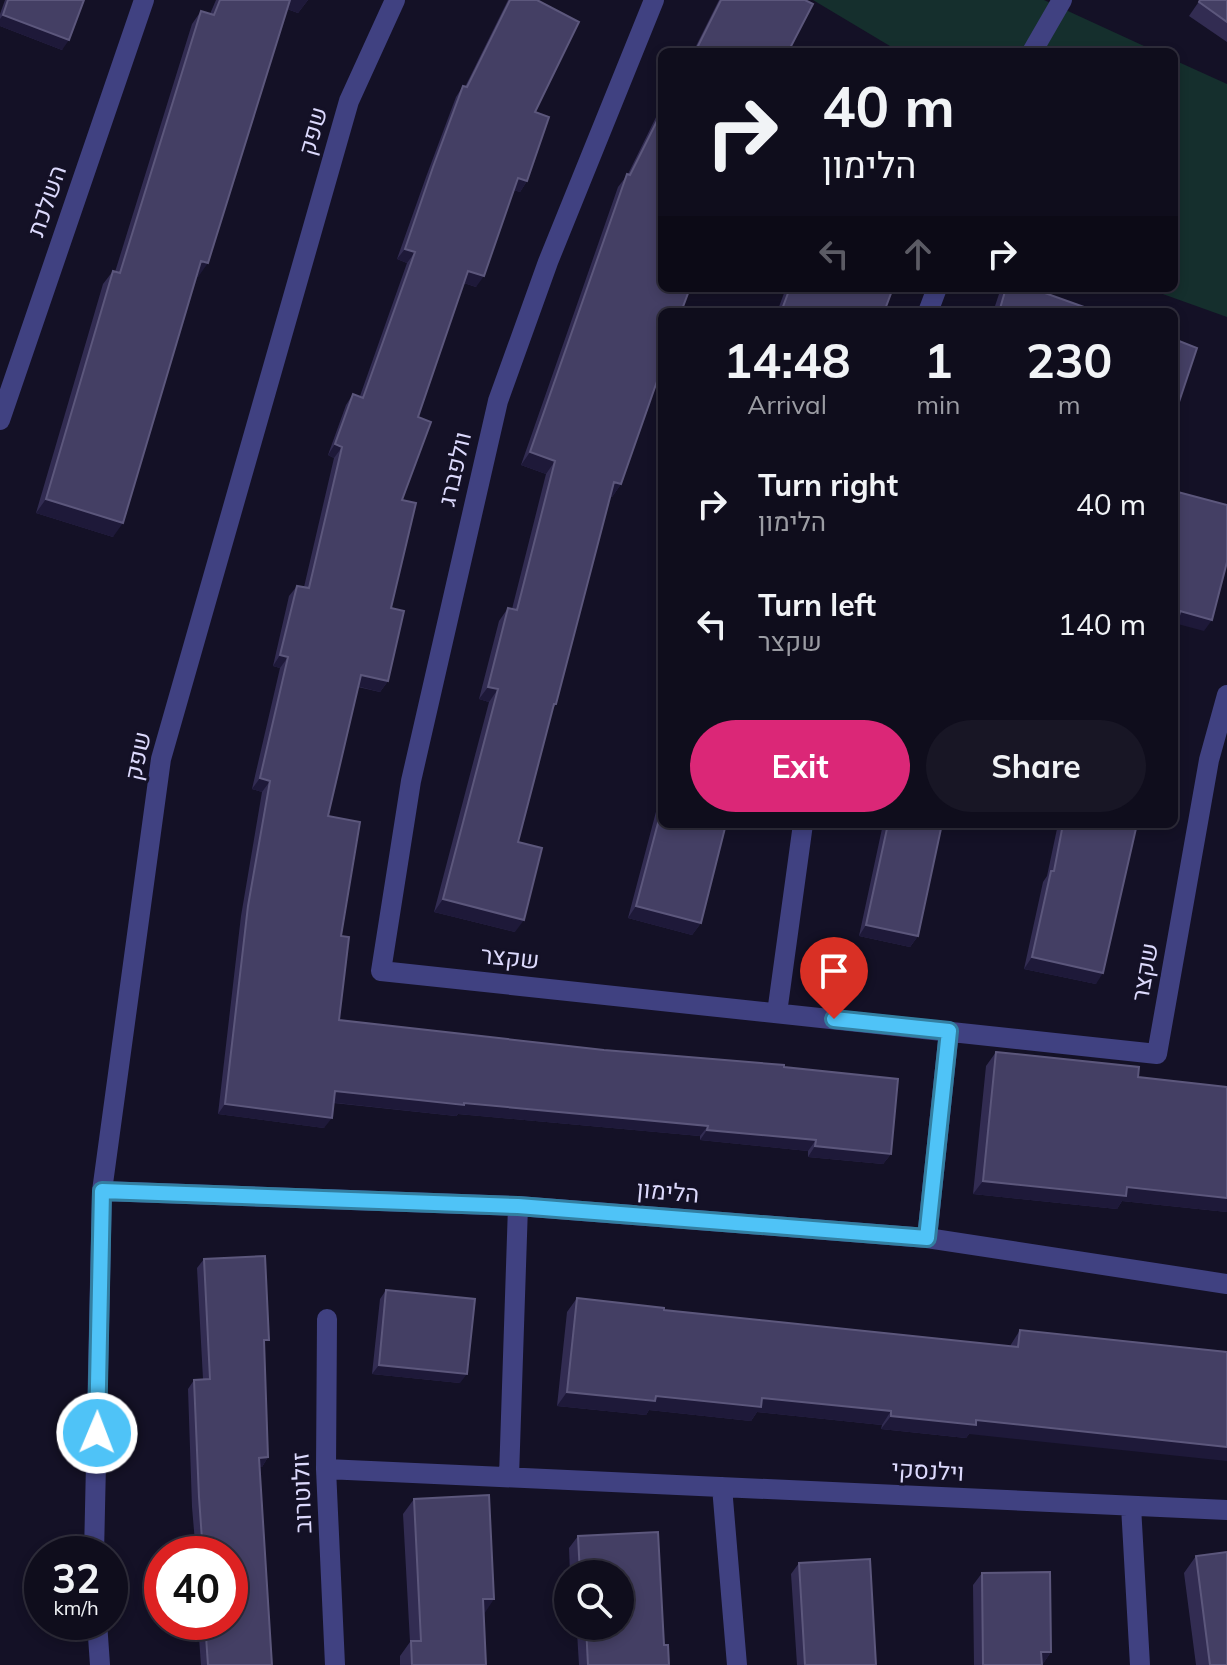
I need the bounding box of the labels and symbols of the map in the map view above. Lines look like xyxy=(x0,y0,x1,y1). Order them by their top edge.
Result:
street label: שפק xyxy=(291,103,333,158)
street label: השלכת xyxy=(20,161,72,240)
street label: וולפברג xyxy=(431,429,477,509)
street label: שפק xyxy=(117,729,157,783)
pin xyxy=(800,937,868,1019)
street label: שקצר xyxy=(479,939,541,975)
street label: שקצר xyxy=(1124,940,1164,1003)
street label: הלימון xyxy=(635,1173,701,1209)
position arrow xyxy=(55,1391,139,1475)
street label: זולוטרוב xyxy=(285,1452,317,1534)
street label: וילנסקי xyxy=(891,1453,965,1487)
speed limit sign: 40 xyxy=(144,1536,248,1640)

